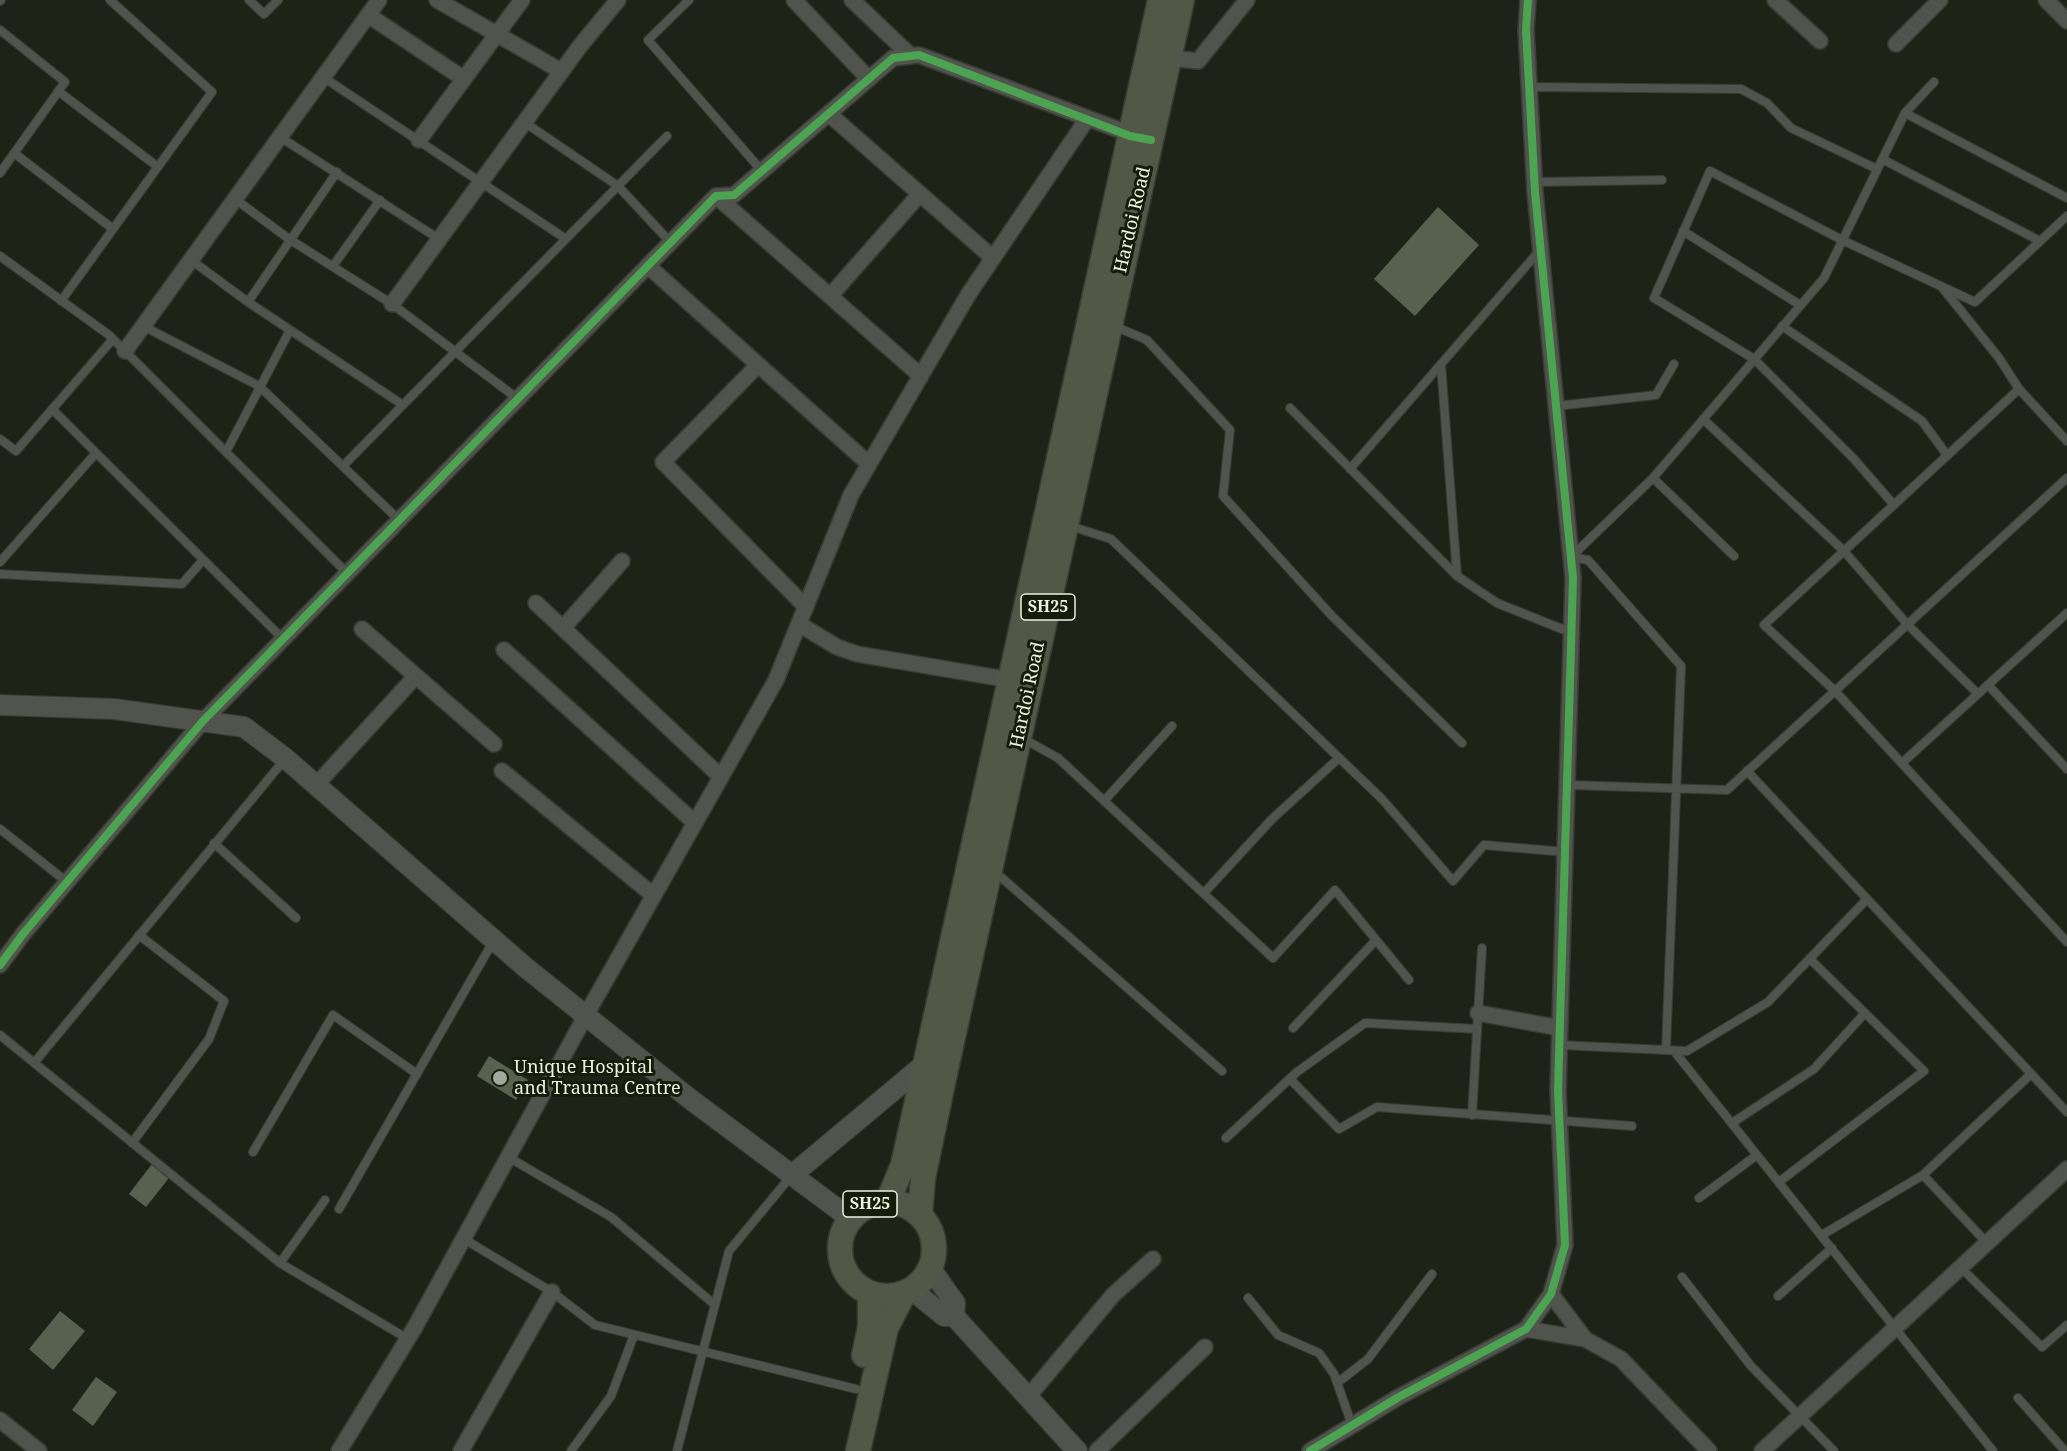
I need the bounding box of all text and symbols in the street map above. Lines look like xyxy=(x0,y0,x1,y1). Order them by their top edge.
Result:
street label: Hardoi Road xyxy=(1110,165,1156,275)
road number: SH25 xyxy=(1021,594,1075,620)
street label: Hardoi Road xyxy=(1006,640,1050,750)
place label: Unique Hospital and Trauma Centre xyxy=(514,1057,681,1100)
marker: Unique Hospital and Trauma Centre xyxy=(491,1069,509,1087)
road number: SH25 xyxy=(843,1191,897,1217)

